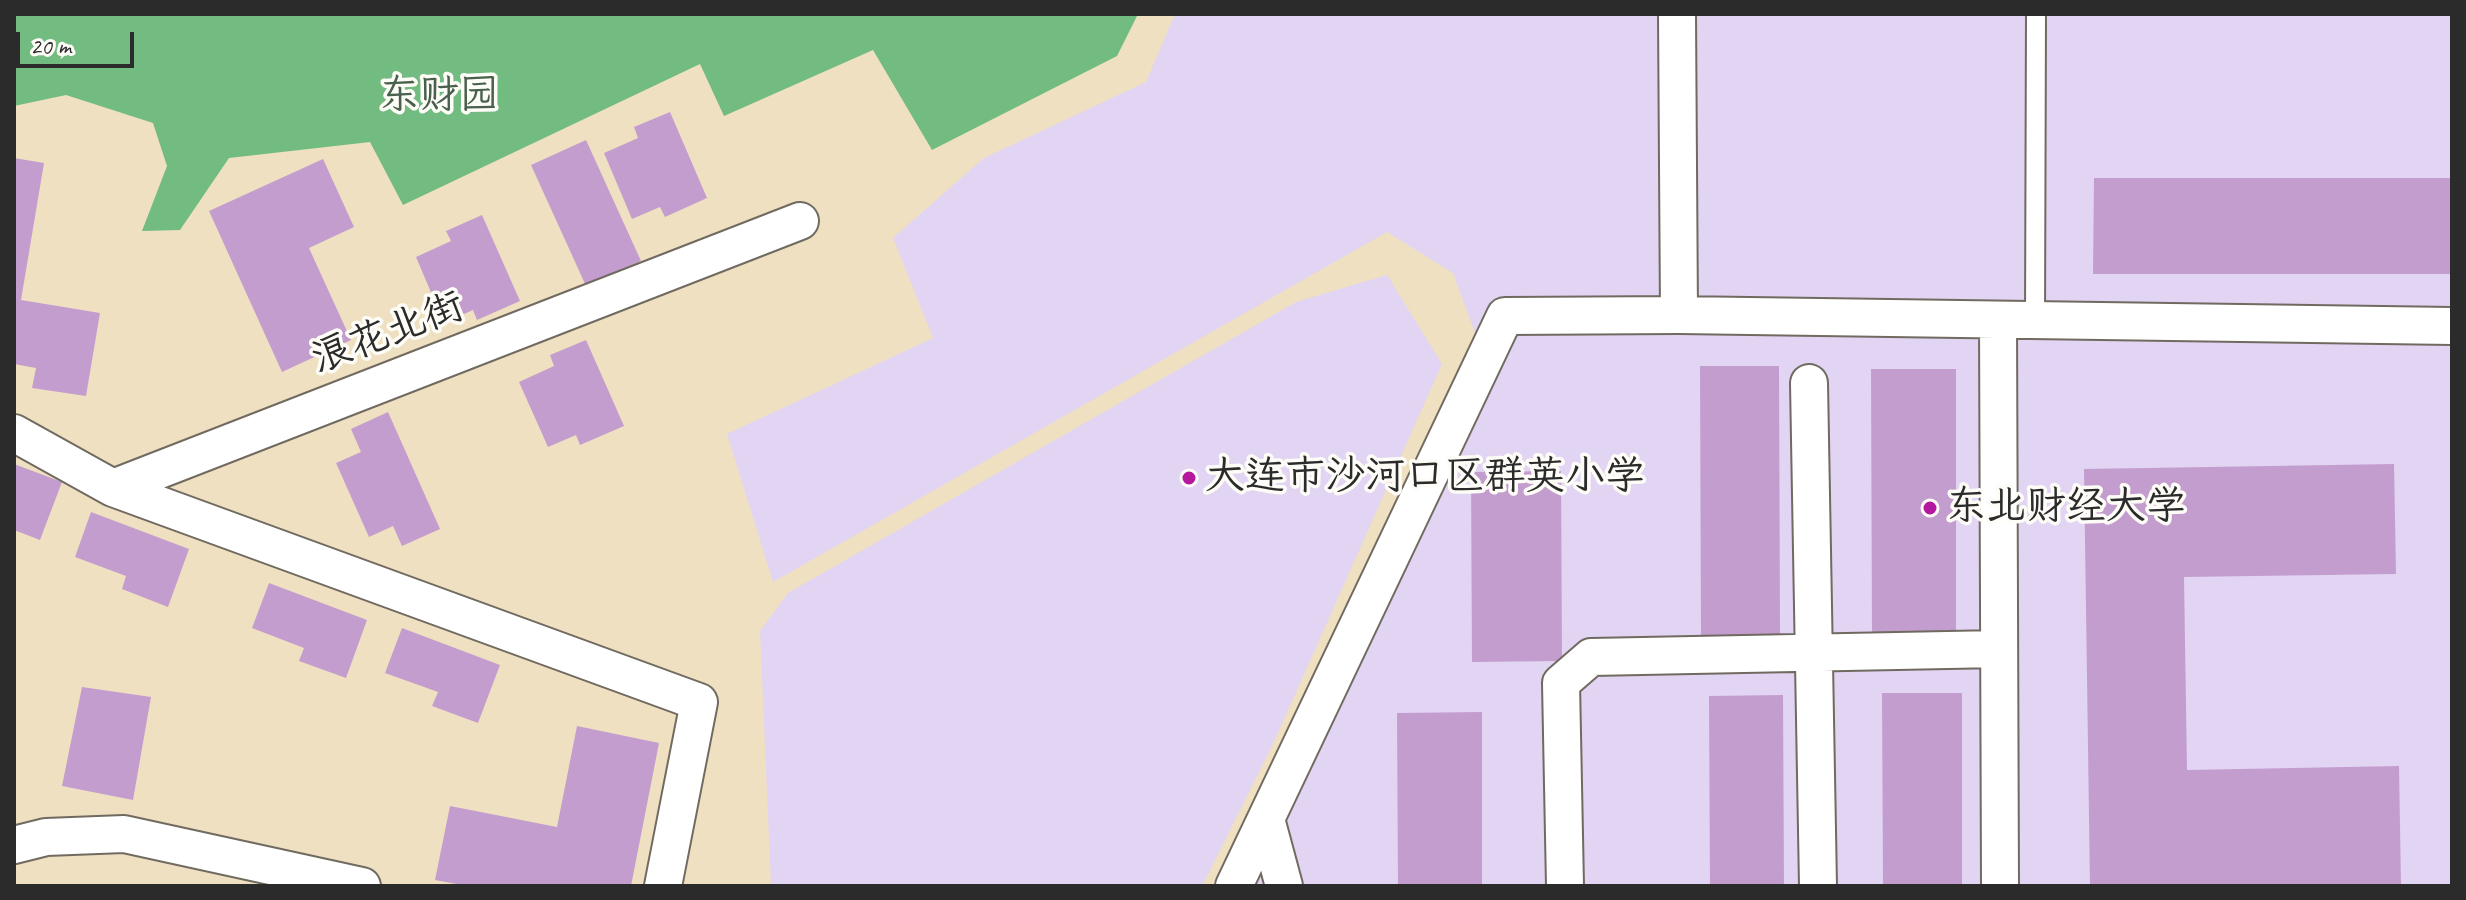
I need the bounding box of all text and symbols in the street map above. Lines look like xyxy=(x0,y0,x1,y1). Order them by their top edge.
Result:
scale bar xyxy=(20,16,138,66)
text: 20 m xyxy=(30,31,71,61)
park label: 东财园 xyxy=(379,73,499,121)
street label: 浪花北街 xyxy=(305,283,471,385)
place label: 大连市沙河口区群英小学 xyxy=(1205,454,1645,502)
marker: 大连市沙河口区群英小学 xyxy=(1180,469,1198,487)
place label: 东北财经大学 xyxy=(1946,484,2186,532)
marker: 东北财经大学 xyxy=(1921,499,1939,517)

